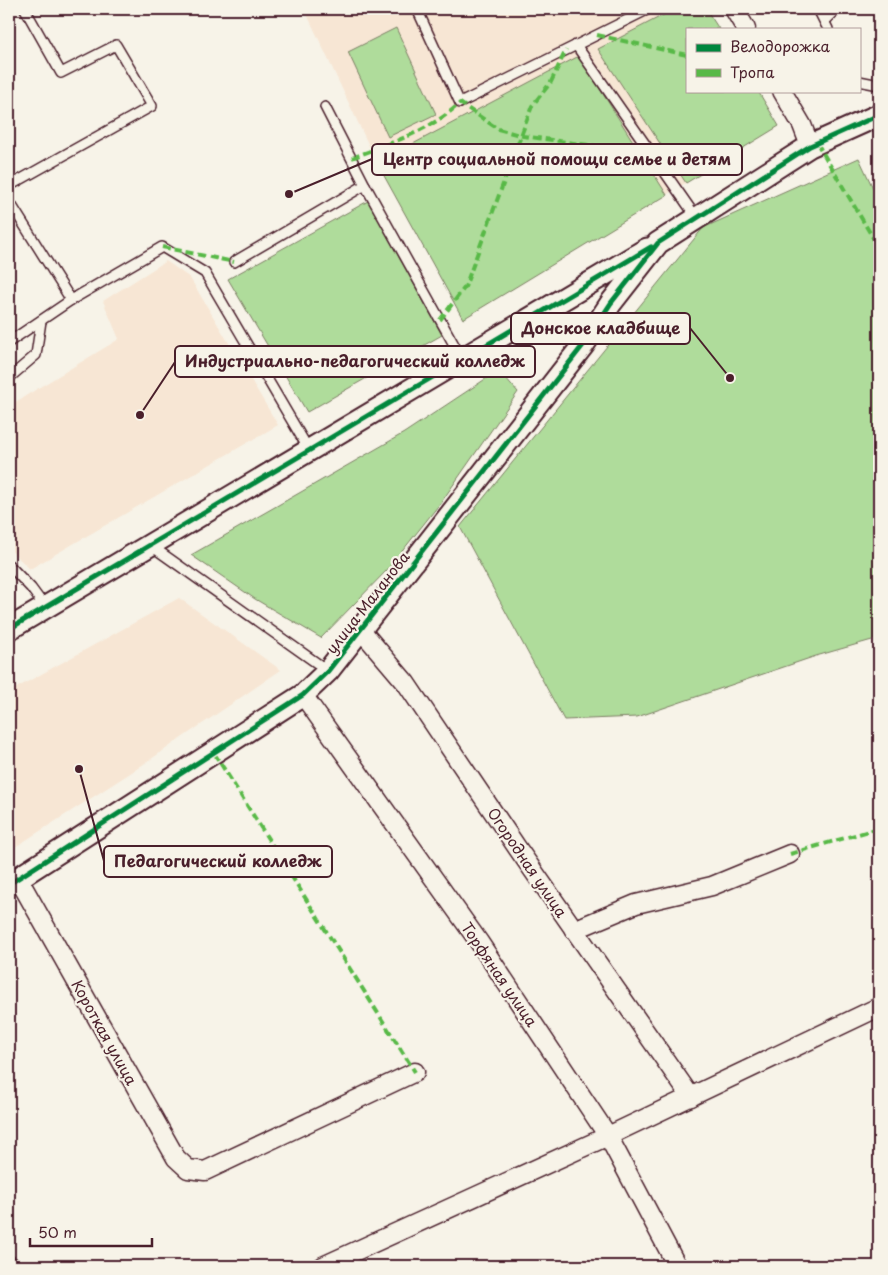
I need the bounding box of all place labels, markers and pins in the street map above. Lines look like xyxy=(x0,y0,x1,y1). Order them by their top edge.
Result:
callout: Центр социальной помощи семье и детям xyxy=(372,144,742,175)
callout: Донское кладбище xyxy=(511,313,690,344)
callout: Индустриально-педагогический колледж xyxy=(175,346,535,377)
callout: Педагогический колледж xyxy=(104,846,332,877)

